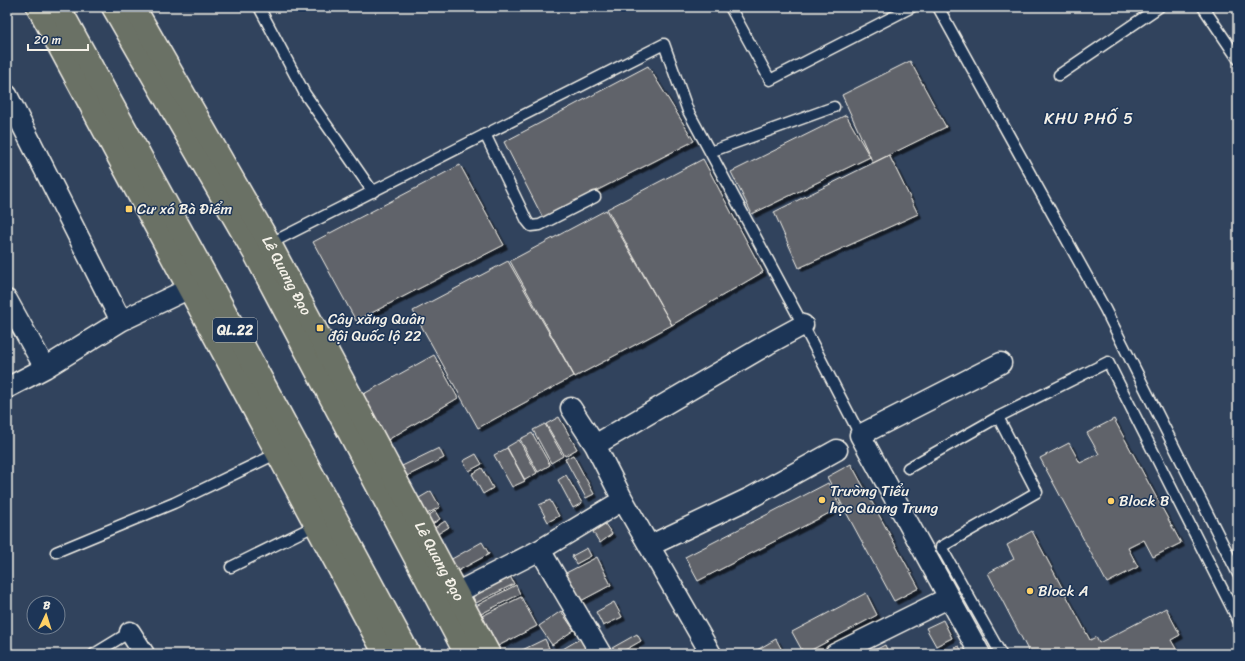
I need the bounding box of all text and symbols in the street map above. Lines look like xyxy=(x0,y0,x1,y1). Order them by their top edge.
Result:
scale bar xyxy=(28,26,88,52)
text: 20 m xyxy=(34,29,61,51)
district label: KHU PHỐ 5 xyxy=(1044,104,1134,133)
place label: Cư xá Bà Điểm xyxy=(137,196,232,222)
marker: Cư xá Bà Điểm xyxy=(124,204,134,214)
street label: Lê Quang Đạo xyxy=(255,231,319,321)
place label: Cây xăng Quân đội Quốc lộ 22 xyxy=(328,306,425,349)
road number: QL.22 xyxy=(213,318,257,342)
marker: Cây xăng Quân đội Quốc lộ 22 xyxy=(315,323,325,333)
place label: Trường Tiểu học Quang Trung xyxy=(829,478,939,521)
place label: Block B xyxy=(1119,488,1170,514)
marker: Trường Tiểu học Quang Trung xyxy=(817,495,827,505)
marker: Block B xyxy=(1106,496,1116,506)
street label: Lê Quang Đạo xyxy=(407,517,472,606)
place label: Block A xyxy=(1038,578,1089,604)
marker: Block A xyxy=(1025,586,1035,596)
north arrow xyxy=(26,595,66,635)
text: B xyxy=(43,596,51,615)

